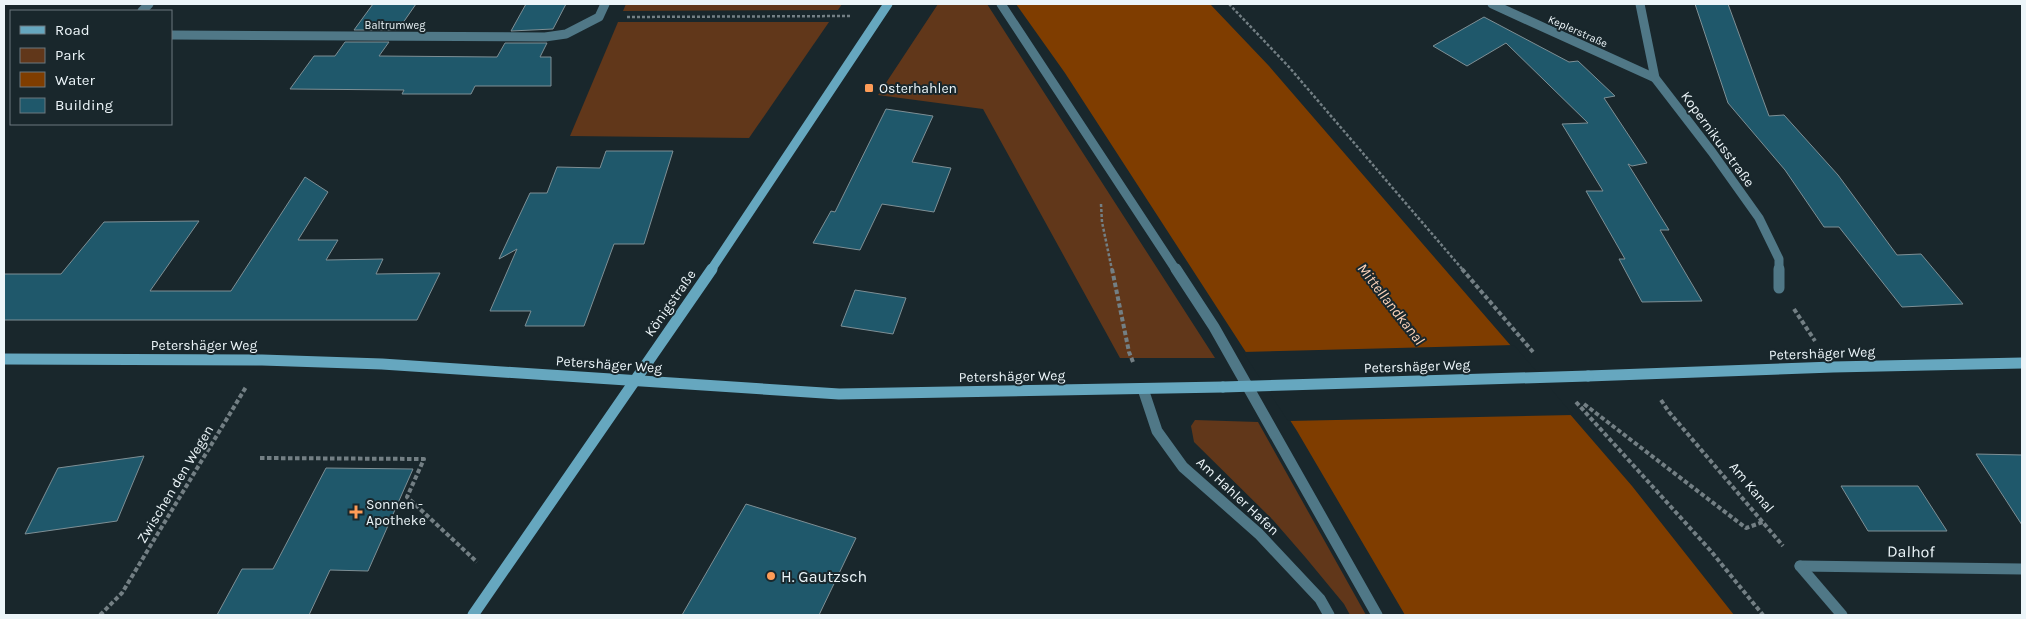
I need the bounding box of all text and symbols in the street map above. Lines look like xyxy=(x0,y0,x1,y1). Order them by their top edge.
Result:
legend xyxy=(10,10,172,125)
street label: Keplerstraße xyxy=(1546,13,1610,51)
street label: Baltrumweg xyxy=(365,19,426,32)
text: Road xyxy=(55,21,90,39)
text: Park xyxy=(55,46,85,64)
text: Water xyxy=(55,71,96,89)
place label: Osterhahlen xyxy=(879,80,957,97)
marker: Osterhahlen xyxy=(863,82,875,94)
street label: Kopernikusstraße xyxy=(1677,88,1758,190)
text: Building xyxy=(55,96,113,114)
water label: Mittellandkanal xyxy=(1354,260,1429,349)
street label: Königstraße xyxy=(641,267,700,340)
street label: Petershäger Weg xyxy=(151,337,257,354)
street label: Petershäger Weg xyxy=(1768,343,1876,364)
street label: Petershäger Weg xyxy=(555,352,663,377)
street label: Petershäger Weg xyxy=(1363,356,1471,377)
street label: Petershäger Weg xyxy=(959,367,1066,386)
street label: Zwischen den Wegen xyxy=(133,422,217,546)
street label: Am Hahler Hafen xyxy=(1193,454,1283,539)
street label: Am Kanal xyxy=(1726,459,1778,516)
place label: Sonnen - Apotheke xyxy=(366,496,426,529)
marker: Sonnen - Apotheke xyxy=(350,506,362,518)
street label: Dalhof xyxy=(1887,542,1936,561)
place label: H. Gautzsch xyxy=(781,567,867,586)
marker: H. Gautzsch xyxy=(765,570,777,582)

